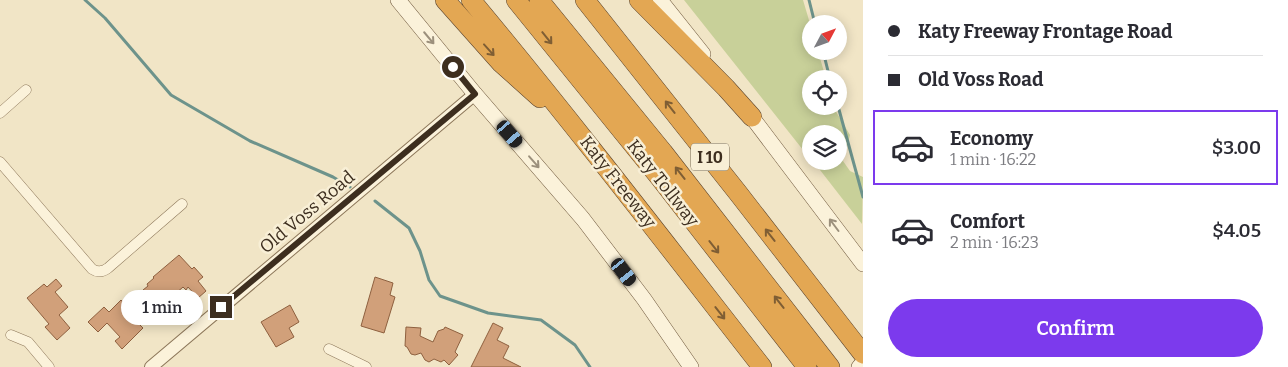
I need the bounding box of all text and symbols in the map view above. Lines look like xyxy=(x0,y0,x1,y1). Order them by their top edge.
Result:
north arrow xyxy=(802,15,848,60)
map controls xyxy=(802,15,847,170)
text: Katy Freeway Frontage Road xyxy=(918,20,1173,43)
one-way arrow xyxy=(423,31,434,44)
one-way arrow xyxy=(541,31,552,44)
one-way arrow xyxy=(483,43,495,56)
route start xyxy=(442,56,464,78)
text: Old Voss Road xyxy=(918,68,1043,91)
button: locate xyxy=(802,70,847,115)
one-way arrow xyxy=(665,101,676,114)
car xyxy=(494,118,525,150)
button: layers xyxy=(802,125,847,170)
icon: car xyxy=(890,125,935,170)
text: Economy xyxy=(950,127,1033,150)
street label: Katy Freeway xyxy=(575,132,661,233)
street label: Katy Tollway xyxy=(622,135,704,231)
text: $3.00 xyxy=(1212,136,1261,159)
road number: I 10 xyxy=(691,144,729,170)
text: 1 min · 16:22 xyxy=(950,150,1036,169)
one-way arrow xyxy=(528,155,539,168)
street label: Old Voss Road xyxy=(255,166,359,258)
one-way arrow xyxy=(674,167,685,180)
icon: car xyxy=(890,208,935,253)
text: Comfort xyxy=(950,210,1025,233)
one-way arrow xyxy=(828,219,839,232)
text: $4.05 xyxy=(1212,219,1261,242)
one-way arrow xyxy=(765,228,776,241)
text: 2 min · 16:23 xyxy=(950,233,1039,252)
one-way arrow xyxy=(708,240,719,253)
car xyxy=(608,256,639,288)
callout: 1 min xyxy=(121,290,204,324)
route end xyxy=(210,296,232,318)
one-way arrow xyxy=(774,296,785,309)
text: 1 min xyxy=(142,298,182,317)
button: Confirm xyxy=(888,299,1263,357)
one-way arrow xyxy=(715,306,726,319)

